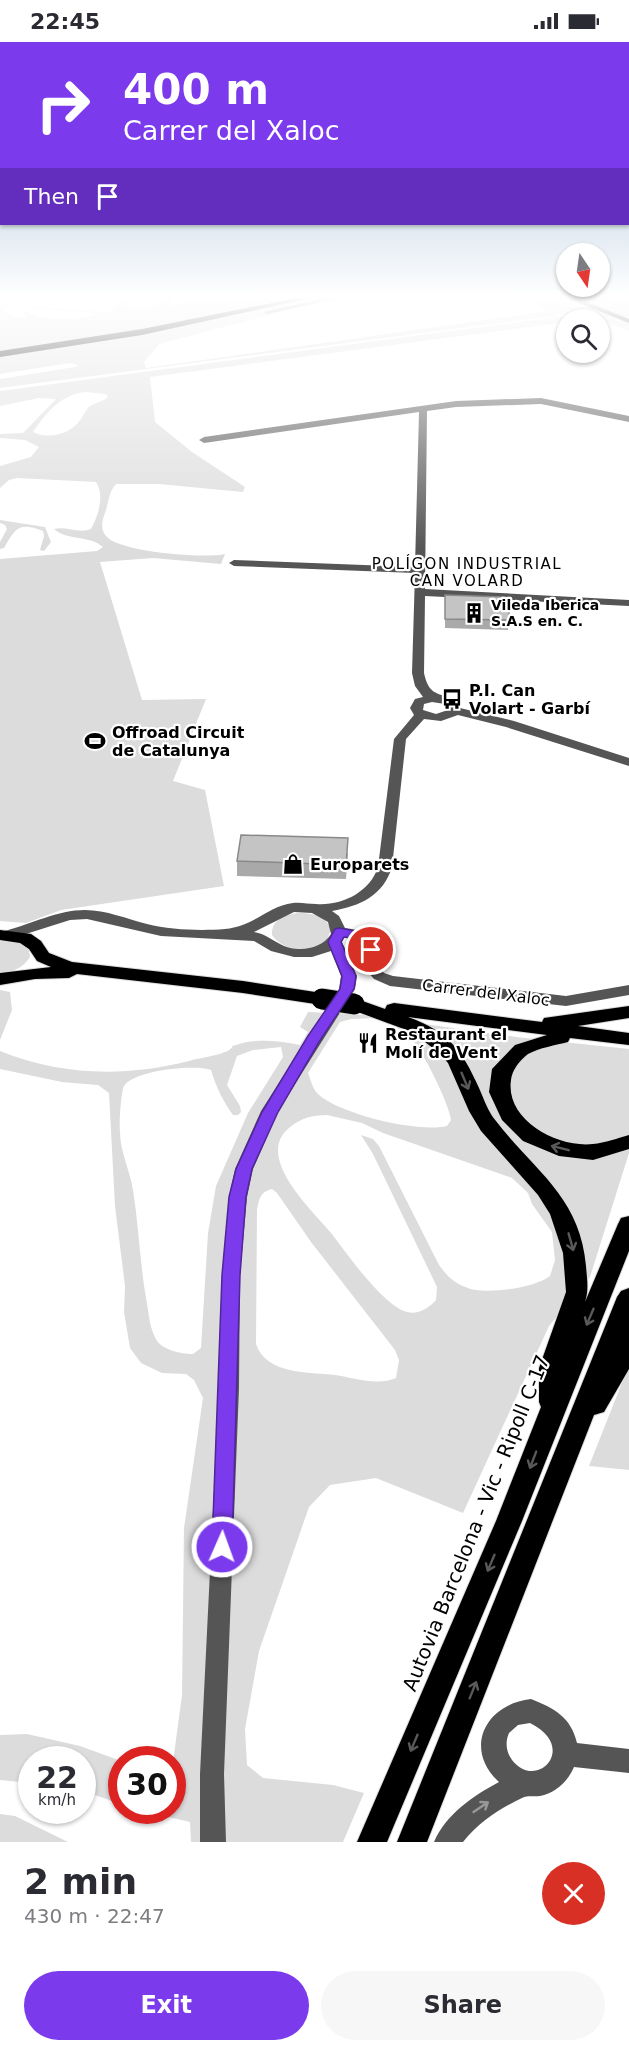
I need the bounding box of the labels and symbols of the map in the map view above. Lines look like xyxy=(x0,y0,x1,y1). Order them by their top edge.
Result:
north arrow xyxy=(556,243,610,297)
district label: POLÍGON INDUSTRIAL CAN VOLARD xyxy=(372,554,562,590)
place label: Vileda Iberica S.A.S en. C. xyxy=(491,597,599,629)
building icon: Vileda Iberica S.A.S en. C. xyxy=(462,601,486,625)
place label: P.I. Can Volart - Garbí xyxy=(469,681,591,718)
bus stop icon: P.I. Can Volart - Garbí xyxy=(440,687,464,711)
place label: Offroad Circuit de Catalunya xyxy=(112,723,245,760)
sports icon: Offroad Circuit de Catalunya xyxy=(83,729,107,753)
shop icon: Europarets xyxy=(281,852,305,876)
place label: Europarets xyxy=(310,855,409,874)
pin xyxy=(345,924,396,975)
street label: Carrer del Xaloc xyxy=(421,975,551,1010)
place label: Restaurant el Molí de Vent xyxy=(385,1025,507,1062)
restaurant icon: Restaurant el Molí de Vent xyxy=(356,1031,380,1055)
one-way arrow xyxy=(460,1072,471,1090)
one-way arrow xyxy=(551,1142,570,1154)
one-way arrow xyxy=(566,1232,577,1251)
one-way arrow xyxy=(584,1307,595,1325)
street label: Autovia Barcelona - Vic - Ripoll C-17 xyxy=(397,1351,555,1695)
one-way arrow xyxy=(526,1450,537,1469)
position arrow xyxy=(190,1515,254,1579)
one-way arrow xyxy=(485,1554,496,1572)
one-way arrow xyxy=(468,1681,479,1700)
one-way arrow xyxy=(408,1733,419,1751)
speed limit sign: 30 xyxy=(108,1746,186,1824)
one-way arrow xyxy=(472,1801,488,1813)

